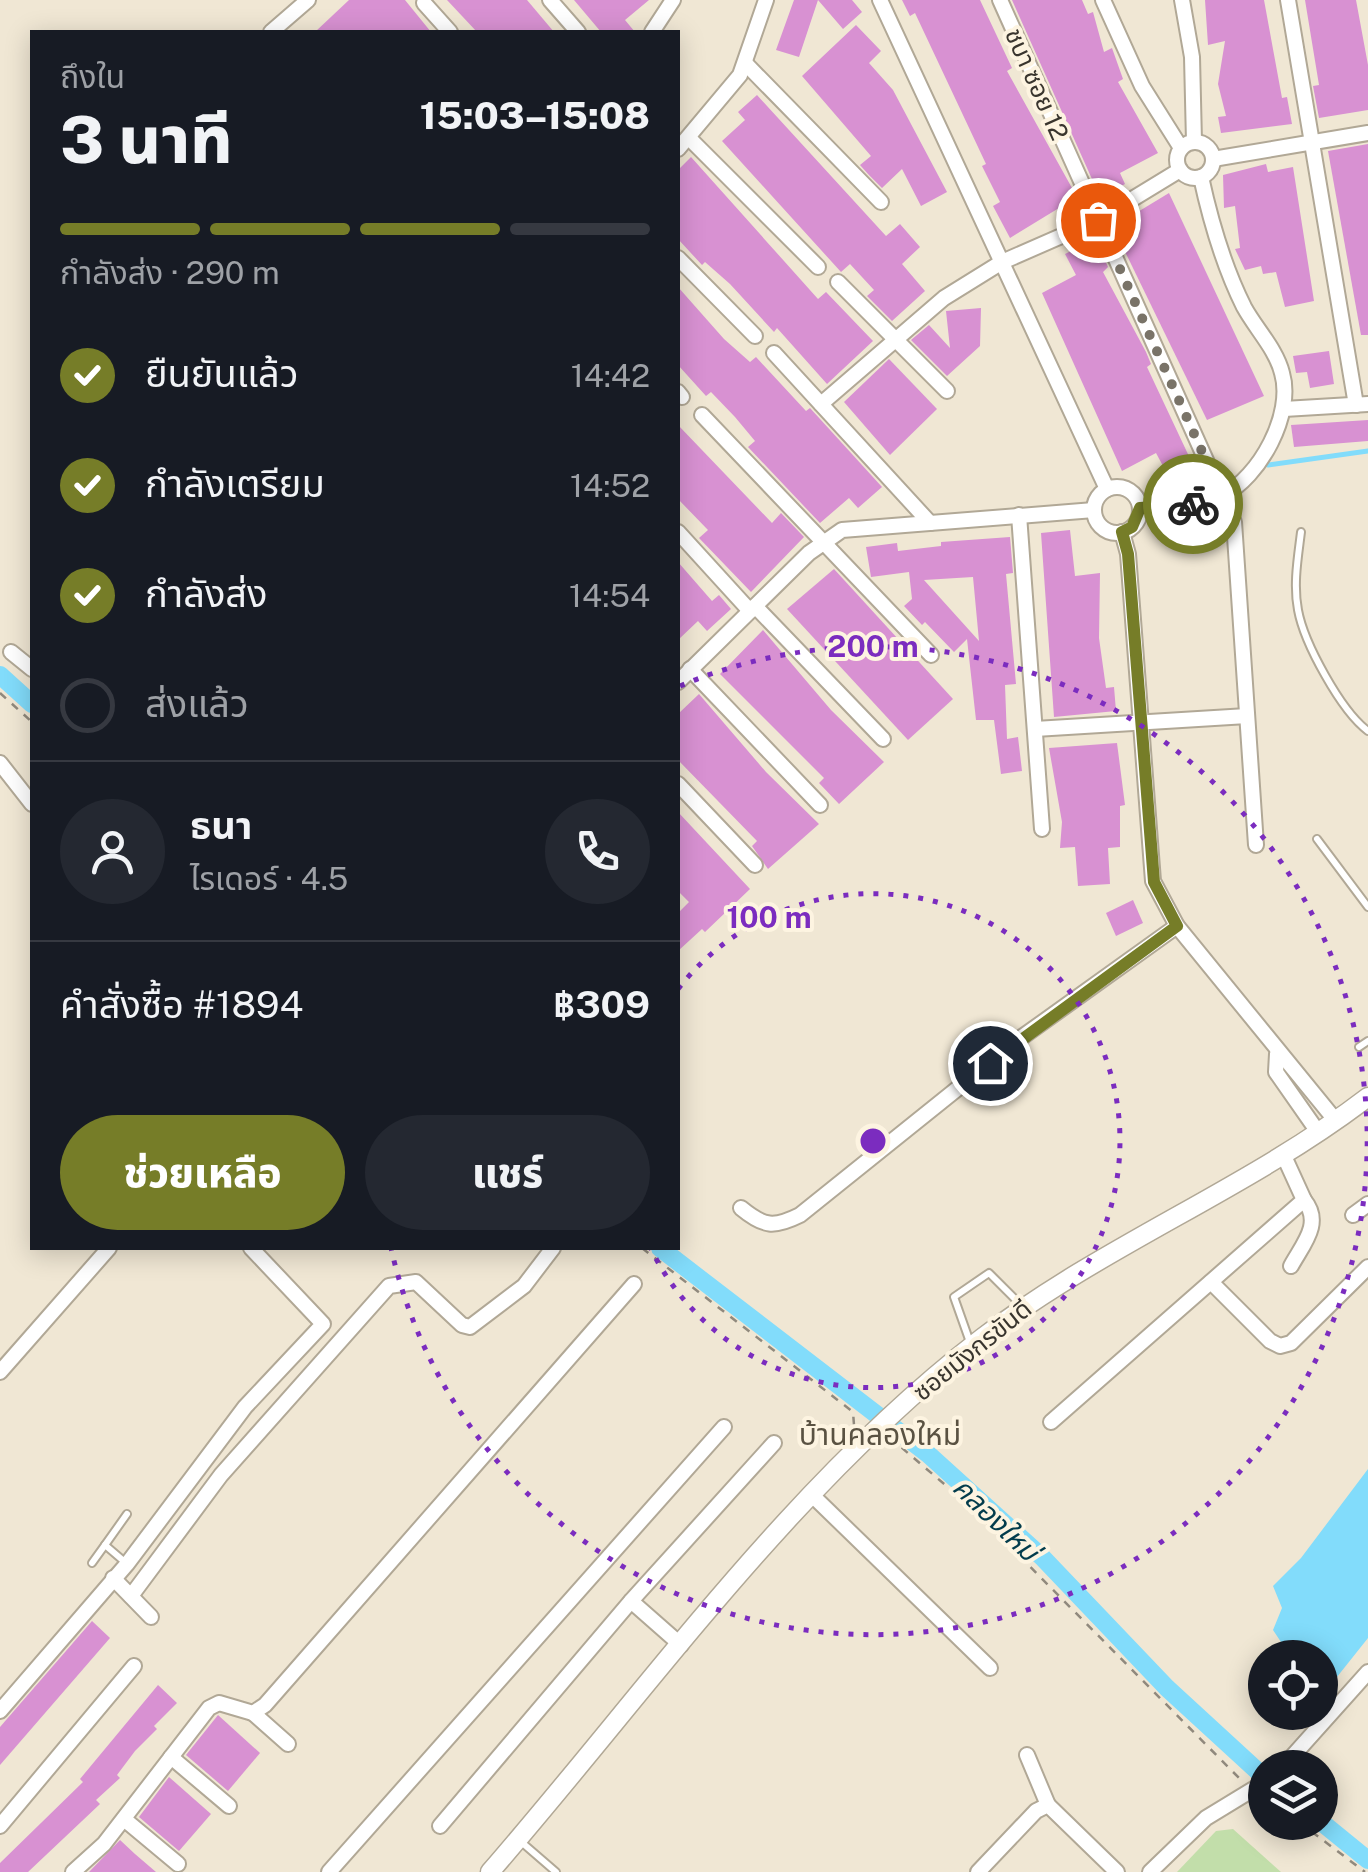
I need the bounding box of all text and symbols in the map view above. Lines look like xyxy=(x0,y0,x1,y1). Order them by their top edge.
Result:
street label: ชบา ซอย 12 xyxy=(999,23,1075,145)
text: ถึงใน xyxy=(60,58,125,95)
text: 15:03–15:08 xyxy=(420,93,650,138)
text: 3 นาที xyxy=(60,101,232,178)
pin xyxy=(1056,178,1141,263)
icon: bag xyxy=(1071,193,1126,248)
text: กำลังส่ง · 290 m xyxy=(60,254,280,291)
icon: check xyxy=(60,348,115,403)
text: ยืนยันแล้ว xyxy=(145,351,298,396)
text: 14:42 xyxy=(571,357,650,394)
courier xyxy=(1143,454,1243,554)
icon: check xyxy=(60,458,115,513)
text: กำลังเตรียม xyxy=(145,461,325,506)
text: 14:52 xyxy=(570,467,650,504)
icon: bike xyxy=(1166,477,1221,532)
icon: check xyxy=(60,568,115,623)
text: กำลังส่ง xyxy=(145,571,267,616)
text: 14:54 xyxy=(569,577,650,614)
text: 200 m xyxy=(827,628,919,664)
text: ส่งแล้ว xyxy=(145,681,249,726)
button: person xyxy=(60,799,165,904)
button: phone xyxy=(545,799,650,904)
text: ธนา xyxy=(190,803,252,848)
text: ไรเดอร์ · 4.5 xyxy=(190,860,348,897)
text: 100 m xyxy=(726,899,812,935)
text: คำสั่งซื้อ #1894 xyxy=(60,982,303,1027)
text: ฿309 xyxy=(553,982,650,1027)
pin xyxy=(948,1021,1033,1106)
icon: home xyxy=(963,1036,1018,1091)
button: ช่วยเหลือ xyxy=(60,1115,345,1230)
button: แชร์ xyxy=(365,1115,650,1230)
centre of rings xyxy=(855,1123,891,1159)
street label: ซอยมังกรขันดี xyxy=(907,1293,1037,1407)
district label: บ้านคลองใหม่ xyxy=(799,1416,961,1452)
water label: คลองใหม่ xyxy=(947,1470,1049,1570)
map controls xyxy=(1248,1640,1338,1840)
button: locate xyxy=(1248,1640,1338,1730)
button: layers xyxy=(1248,1750,1338,1840)

